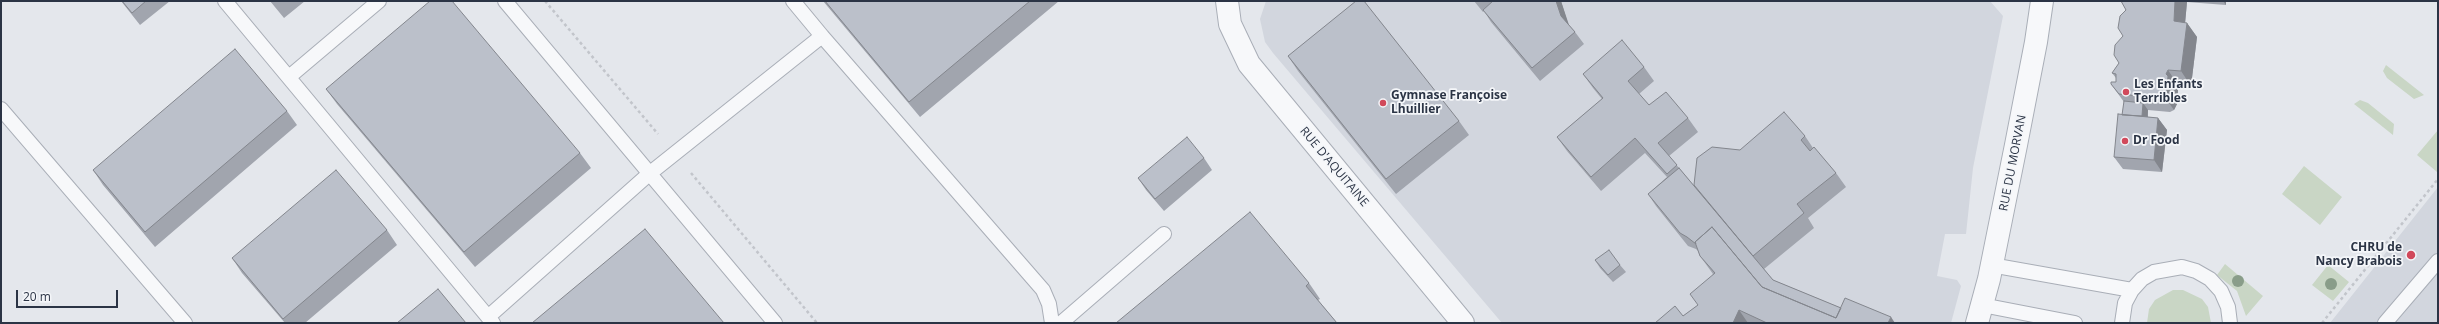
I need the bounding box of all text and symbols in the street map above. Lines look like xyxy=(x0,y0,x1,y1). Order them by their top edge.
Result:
place label: Les Enfants Terribles xyxy=(2134,78,2203,106)
marker: Les Enfants Terribles xyxy=(2121,87,2131,97)
place label: Gymnase Françoise Lhuillier xyxy=(1391,89,1507,117)
marker: Gymnase Françoise Lhuillier xyxy=(1378,98,1388,108)
street label: RUE DU MORVAN xyxy=(1997,114,2029,212)
street label: RUE D'AQUITAINE xyxy=(1296,124,1372,210)
place label: Dr Food xyxy=(2133,134,2179,148)
marker: Dr Food xyxy=(2120,136,2130,146)
place label: CHRU de Nancy Brabois xyxy=(2316,241,2402,269)
marker: CHRU de Nancy Brabois xyxy=(2405,249,2417,261)
scale bar xyxy=(18,282,120,308)
text: 20 m xyxy=(23,288,51,305)

